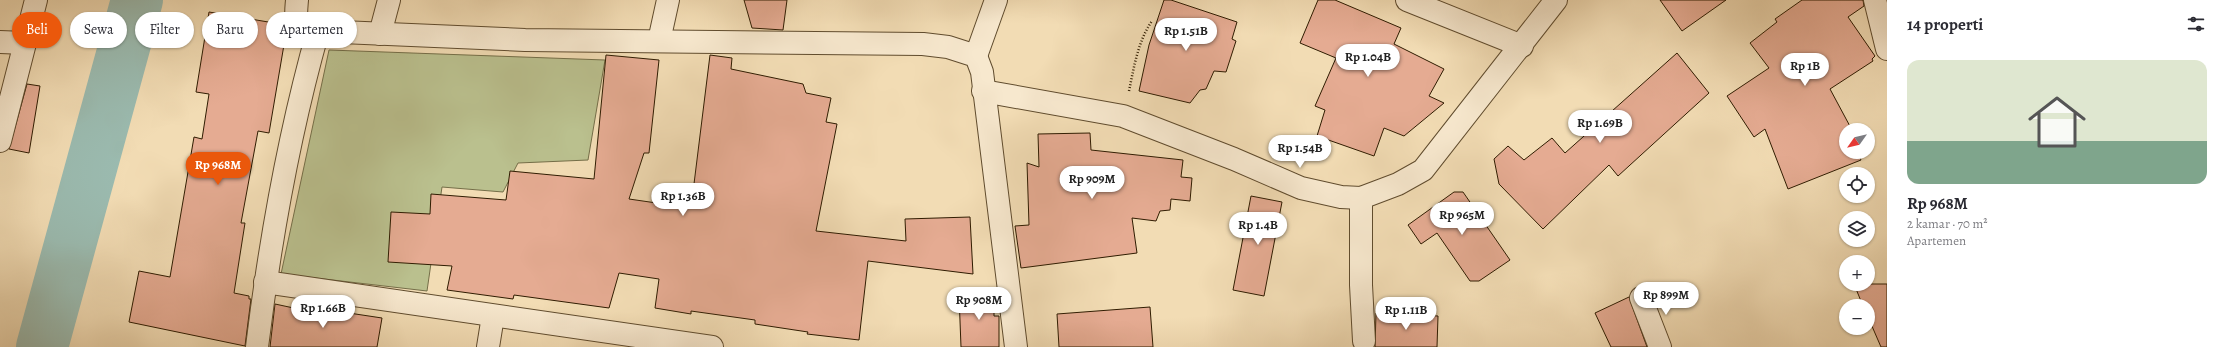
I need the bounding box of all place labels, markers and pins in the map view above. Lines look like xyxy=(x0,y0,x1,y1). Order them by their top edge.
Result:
pin: Rp 1.51B xyxy=(1145,18,1227,52)
pin: Rp 1.04B xyxy=(1327,44,1409,78)
pin: Rp 1B xyxy=(1777,53,1833,87)
pin: Rp 1.69B xyxy=(1559,110,1641,144)
pin: Rp 1.54B xyxy=(1259,135,1341,169)
pin: Rp 968M xyxy=(181,152,255,186)
pin: Rp 909M xyxy=(1055,166,1129,200)
pin: Rp 1.36B xyxy=(642,183,724,217)
pin: Rp 965M xyxy=(1425,202,1499,236)
pin: Rp 1.4B xyxy=(1221,212,1295,246)
pin: Rp 899M xyxy=(1629,282,1703,316)
pin: Rp 908M xyxy=(942,287,1016,321)
pin: Rp 1.66B xyxy=(282,295,364,329)
pin: Rp 1.11B xyxy=(1365,297,1447,331)

